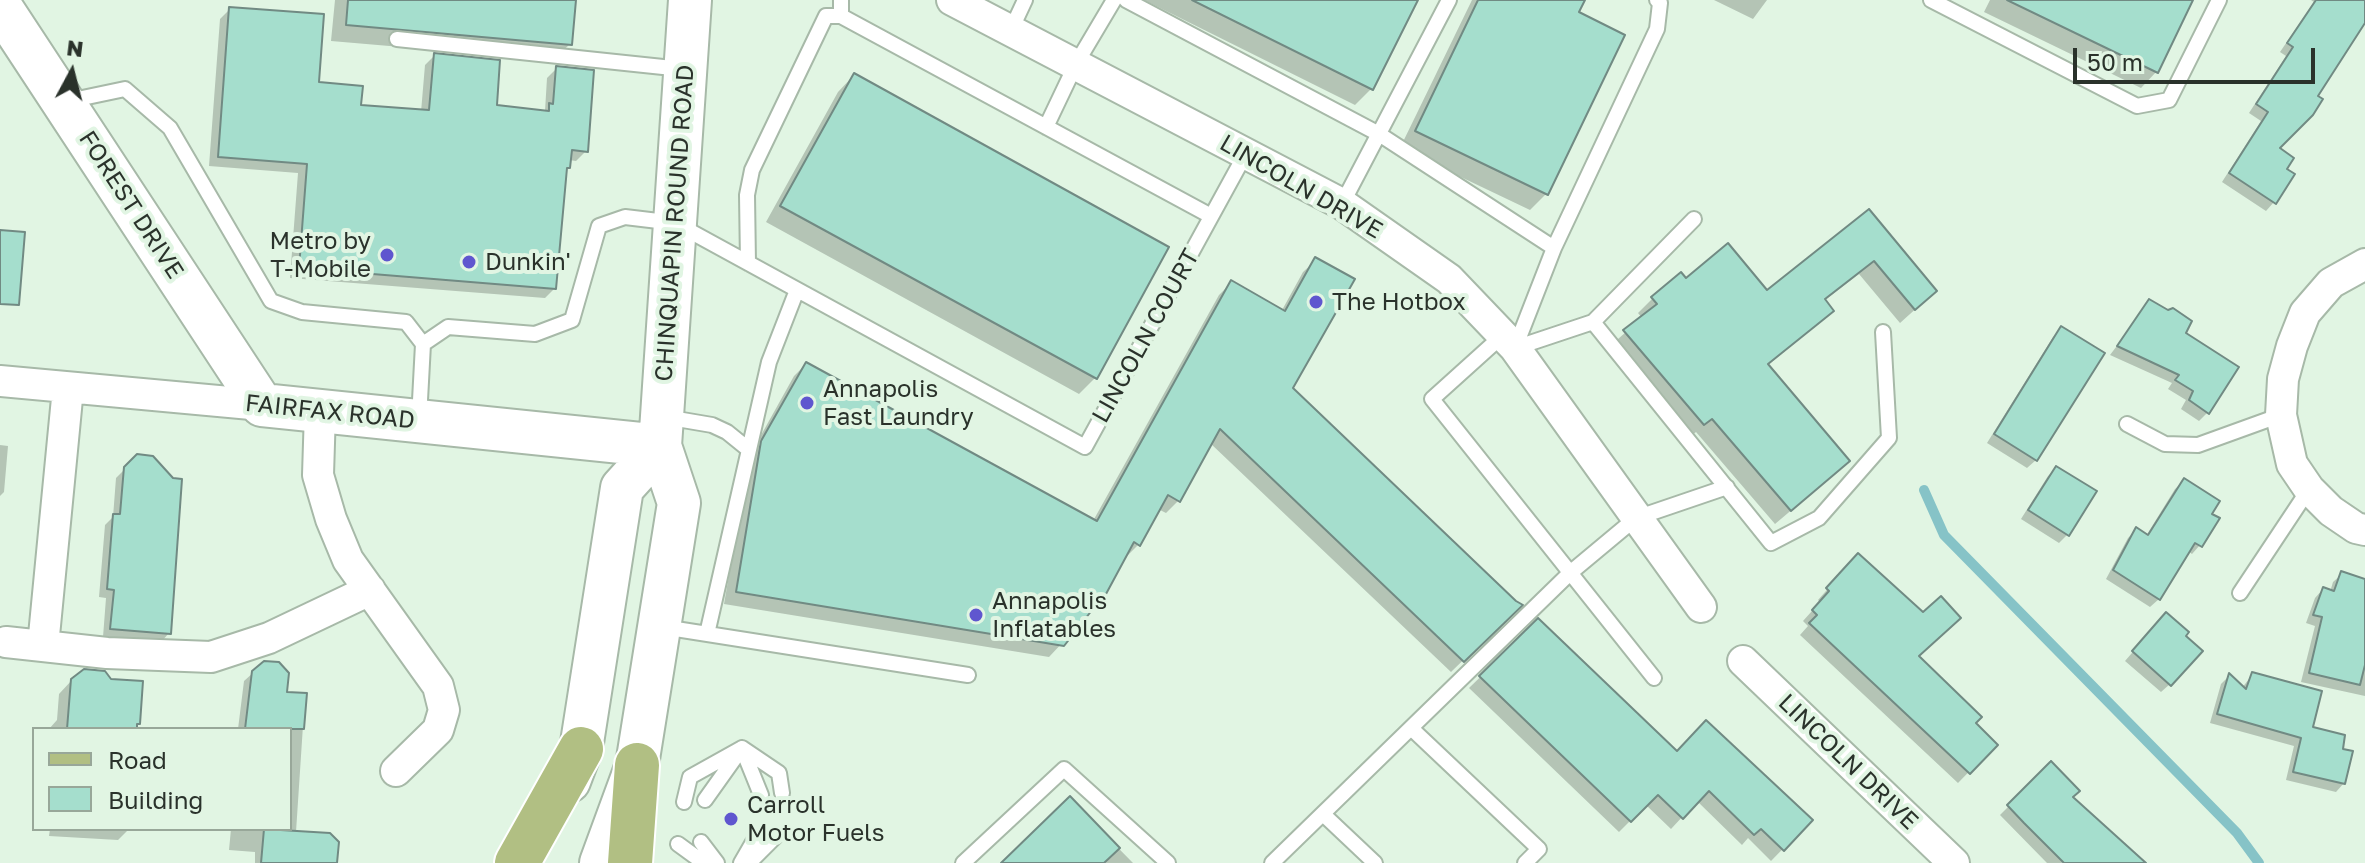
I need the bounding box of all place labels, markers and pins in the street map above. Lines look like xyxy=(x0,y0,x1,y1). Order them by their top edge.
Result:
place label: Metro by T-Mobile xyxy=(270,227,371,283)
marker: Metro by T-Mobile xyxy=(378,246,396,264)
place label: Dunkin' xyxy=(485,248,571,276)
marker: Dunkin' xyxy=(460,253,478,271)
place label: The Hotbox xyxy=(1332,288,1466,316)
marker: The Hotbox xyxy=(1307,293,1325,311)
place label: Annapolis Fast Laundry xyxy=(823,375,974,431)
marker: Annapolis Fast Laundry xyxy=(798,394,816,412)
place label: Annapolis Inflatables xyxy=(992,587,1116,643)
marker: Annapolis Inflatables xyxy=(967,606,985,624)
place label: Carroll Motor Fuels xyxy=(747,791,885,847)
marker: Carroll Motor Fuels xyxy=(722,810,740,828)

